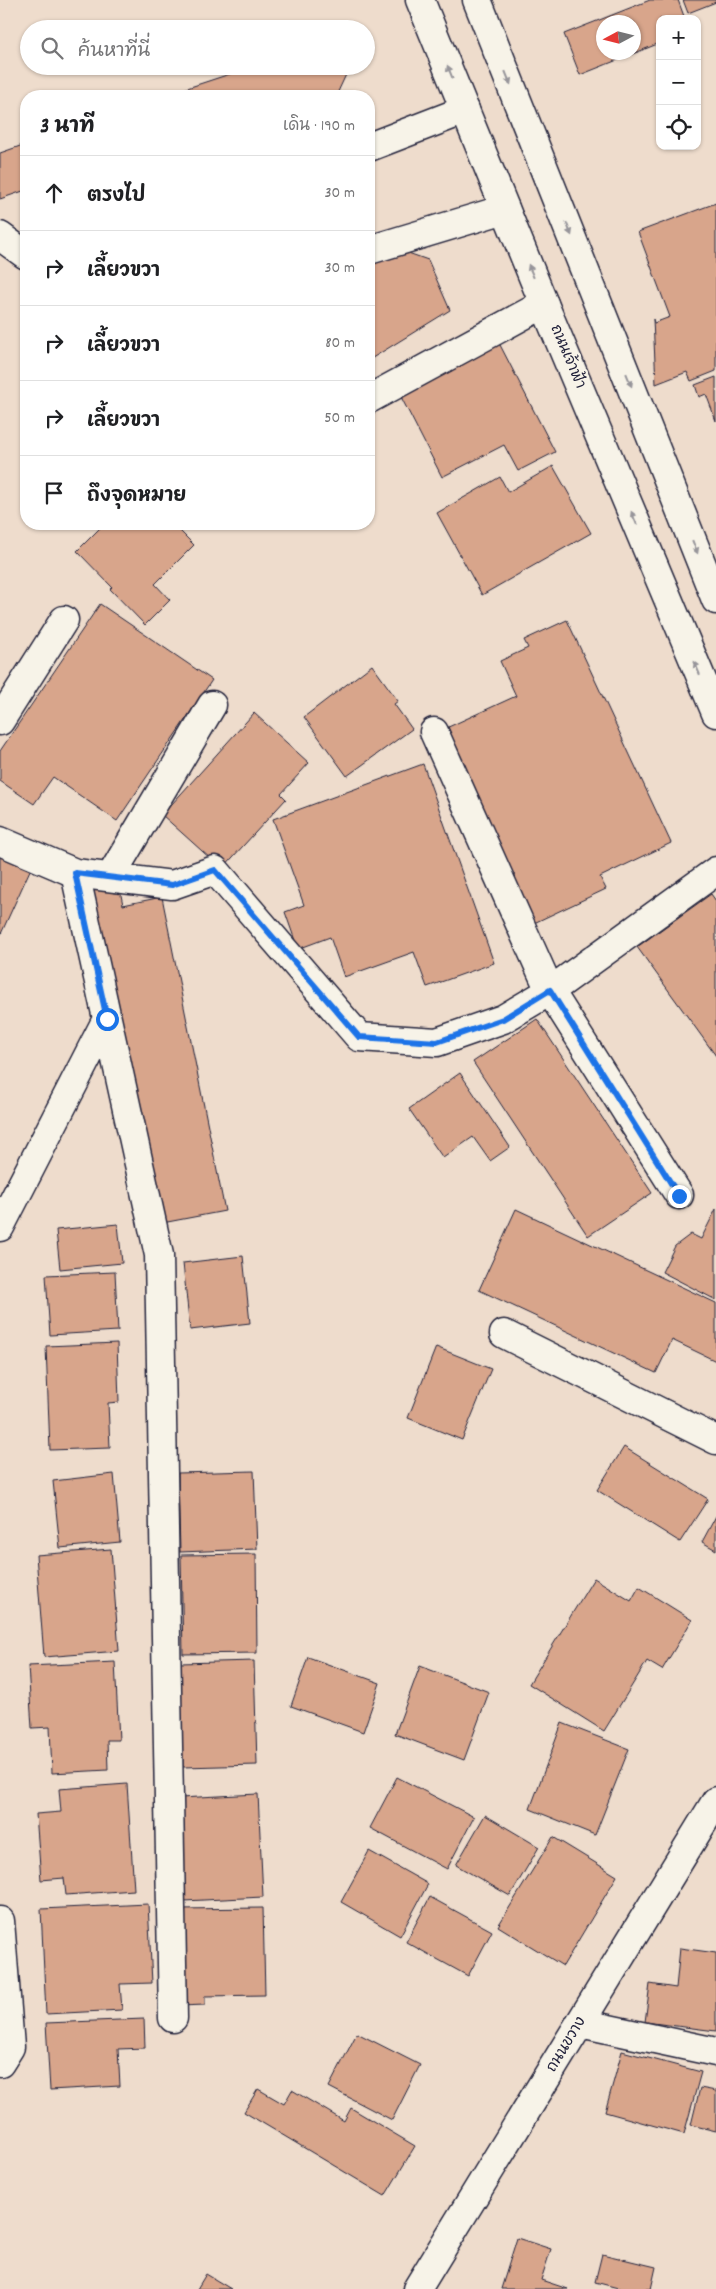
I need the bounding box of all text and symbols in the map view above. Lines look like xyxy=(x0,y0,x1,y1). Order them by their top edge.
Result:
north arrow xyxy=(596,15,641,60)
map controls xyxy=(656,15,701,150)
button: + xyxy=(656,15,701,60)
search box xyxy=(20,20,375,75)
icon: search xyxy=(38,34,66,62)
text: ค้นหาที่นี่ xyxy=(78,39,150,66)
button: − xyxy=(656,60,701,105)
one-way arrow xyxy=(445,65,453,79)
one-way arrow xyxy=(504,71,512,86)
button: locate xyxy=(656,105,701,150)
text: 3 นาที xyxy=(40,113,95,143)
text: เดิน · 190 m xyxy=(283,115,355,138)
icon: ahead xyxy=(40,179,68,207)
text: 30 m xyxy=(325,182,355,205)
text: ตรงไป xyxy=(87,184,145,211)
one-way arrow xyxy=(565,221,573,236)
icon: right xyxy=(40,254,68,282)
text: 30 m xyxy=(325,257,355,280)
text: เลี้ยวขวา xyxy=(87,259,160,286)
one-way arrow xyxy=(527,263,535,278)
street label: ถนนเจ้าฟ้า xyxy=(544,321,591,392)
icon: right xyxy=(40,329,68,357)
text: 80 m xyxy=(325,332,355,355)
text: เลี้ยวขวา xyxy=(87,334,160,361)
one-way arrow xyxy=(625,372,633,387)
icon: right xyxy=(40,404,68,432)
text: 50 m xyxy=(324,407,355,430)
text: เลี้ยวขวา xyxy=(87,409,160,436)
icon: arrive xyxy=(40,479,68,507)
text: ถึงจุดหมาย xyxy=(87,484,186,511)
one-way arrow xyxy=(630,511,638,525)
one-way arrow xyxy=(691,540,699,555)
one-way arrow xyxy=(693,661,701,675)
route start xyxy=(96,1008,119,1031)
route end xyxy=(668,1185,691,1208)
street label: ถนนขวาง xyxy=(542,2013,592,2077)

